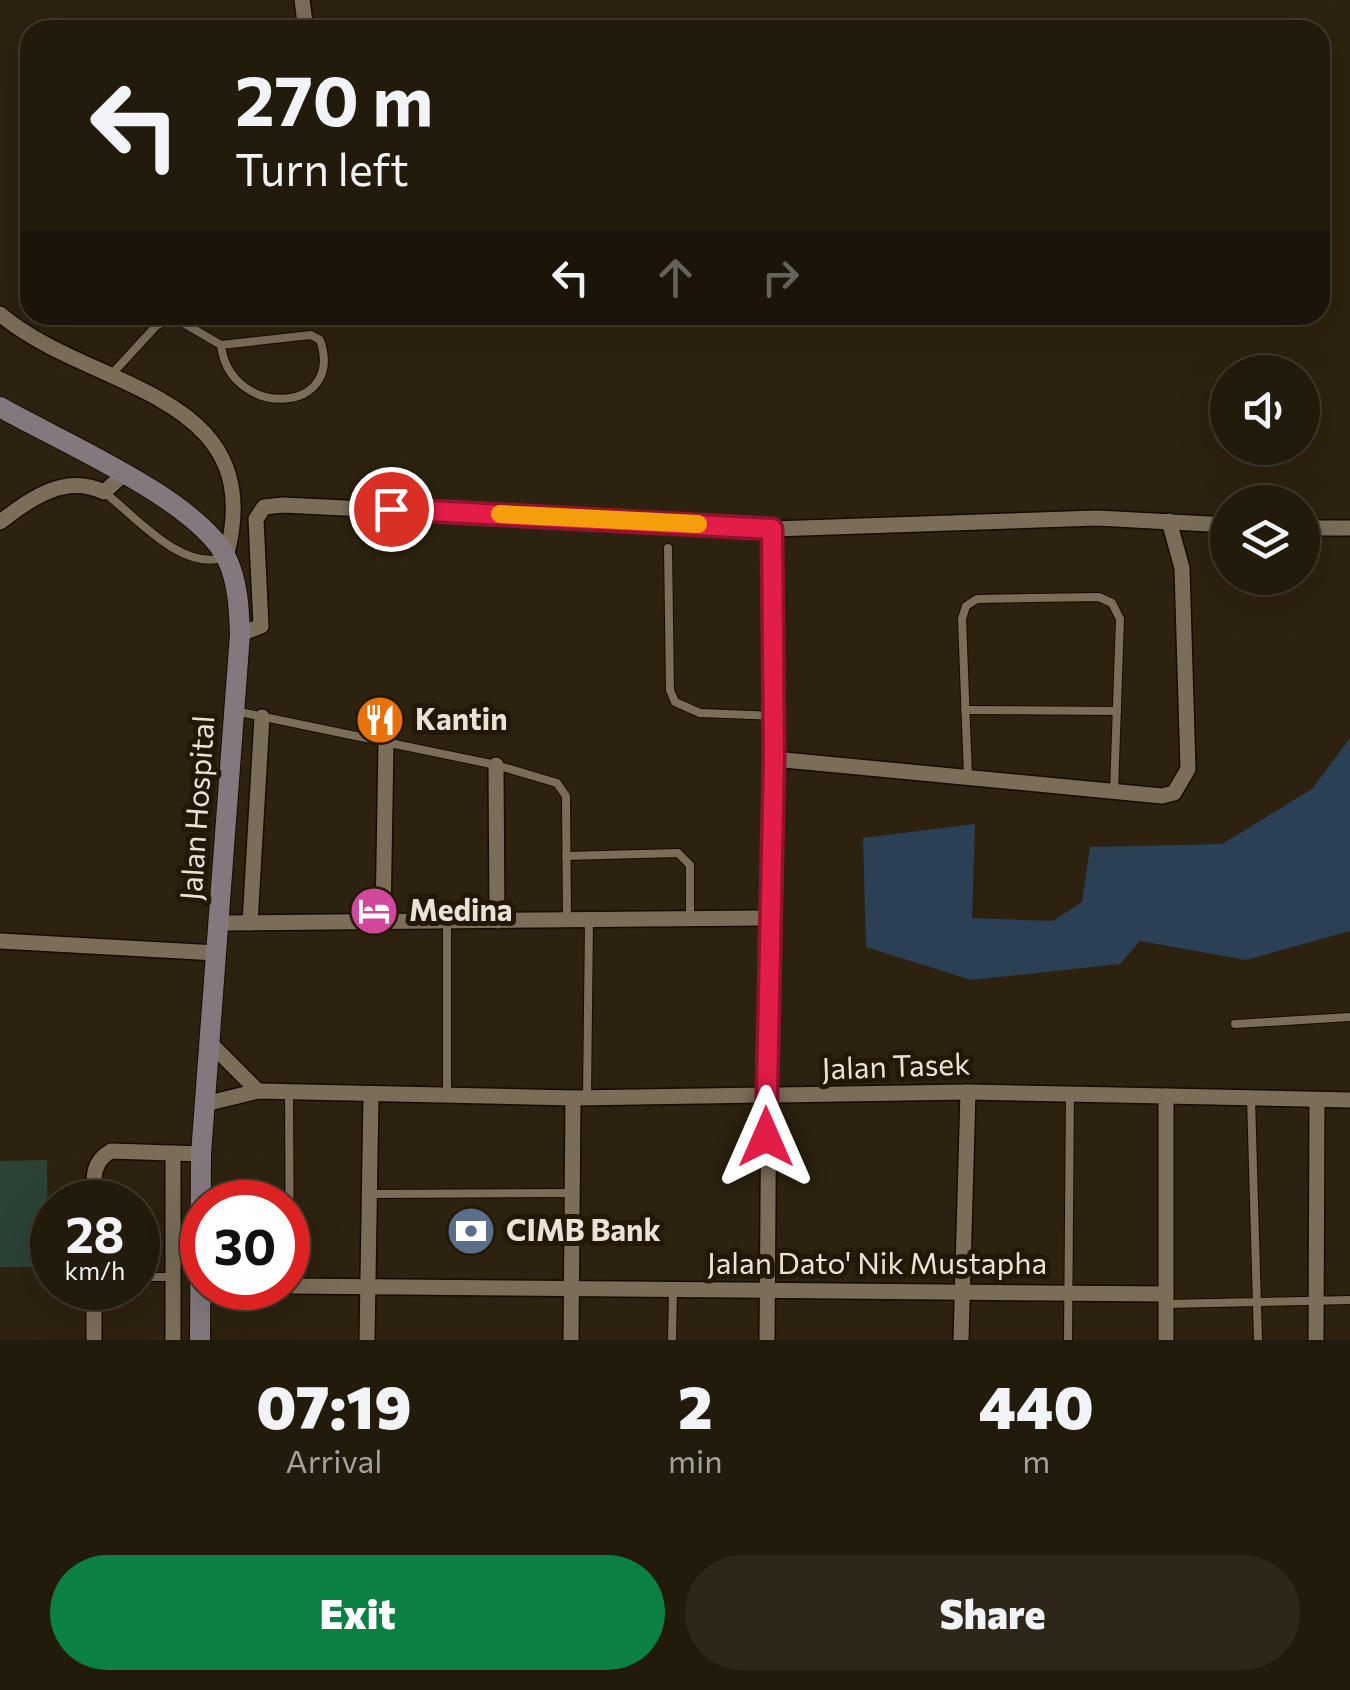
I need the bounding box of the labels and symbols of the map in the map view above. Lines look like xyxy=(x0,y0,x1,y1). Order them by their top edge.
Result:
pin xyxy=(349,467,434,552)
restaurant icon: Kantin xyxy=(354,694,406,746)
place label: Kantin xyxy=(415,699,508,736)
street label: Jalan Hospital xyxy=(171,714,220,902)
hotel icon: Medina xyxy=(348,885,400,937)
place label: Medina xyxy=(409,890,513,927)
street label: Jalan Tasek xyxy=(821,1043,971,1086)
position arrow xyxy=(714,1085,818,1189)
speed limit sign: 30 xyxy=(180,1180,310,1310)
bank icon: CIMB Bank xyxy=(445,1205,497,1257)
place label: CIMB Bank xyxy=(506,1210,661,1247)
street label: Jalan Dato' Nik Mustapha xyxy=(707,1243,1047,1280)

